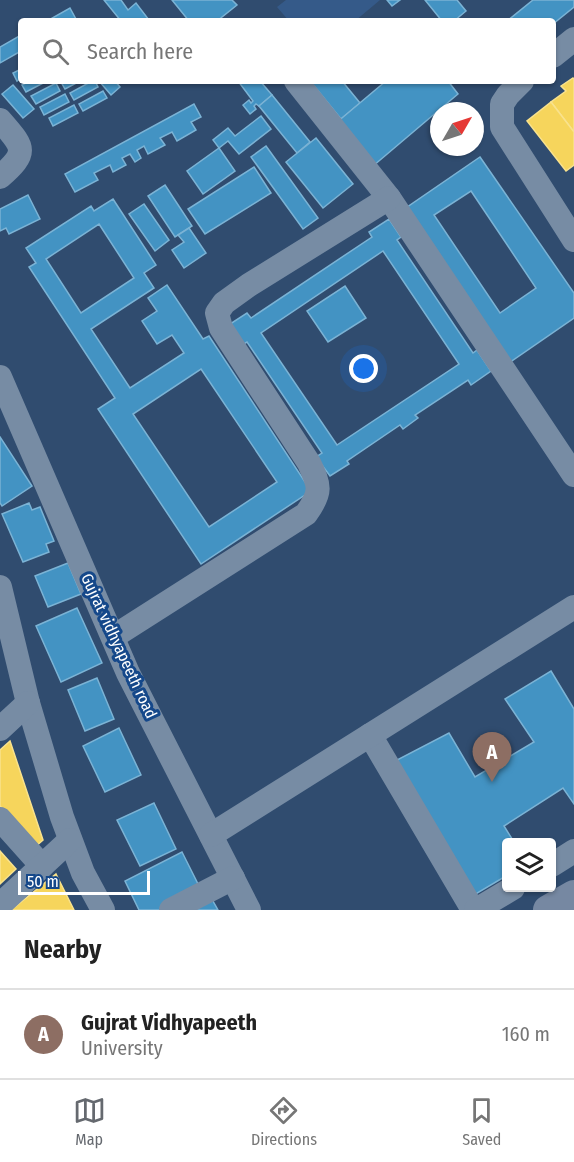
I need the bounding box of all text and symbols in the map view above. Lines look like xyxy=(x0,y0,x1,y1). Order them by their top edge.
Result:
search box xyxy=(18,18,556,84)
icon: search xyxy=(39,35,72,68)
text: Search here xyxy=(87,38,193,65)
north arrow xyxy=(430,102,484,156)
your location xyxy=(349,354,378,383)
street label: Gujrat vidhyapeeth road xyxy=(77,570,161,722)
pin: A xyxy=(472,732,512,782)
map controls xyxy=(502,838,556,892)
button: layers xyxy=(502,838,556,892)
scale bar xyxy=(18,868,150,896)
text: 50 m xyxy=(27,872,59,891)
text: Nearby xyxy=(24,934,101,965)
text: Gujrat Vidhyapeeth xyxy=(81,1009,257,1036)
text: A xyxy=(38,1022,49,1046)
text: 160 m xyxy=(502,1022,550,1046)
text: University xyxy=(81,1036,163,1060)
tab: Map xyxy=(73,1094,106,1149)
tab: Directions xyxy=(251,1094,317,1149)
tab: Saved xyxy=(462,1094,501,1149)

